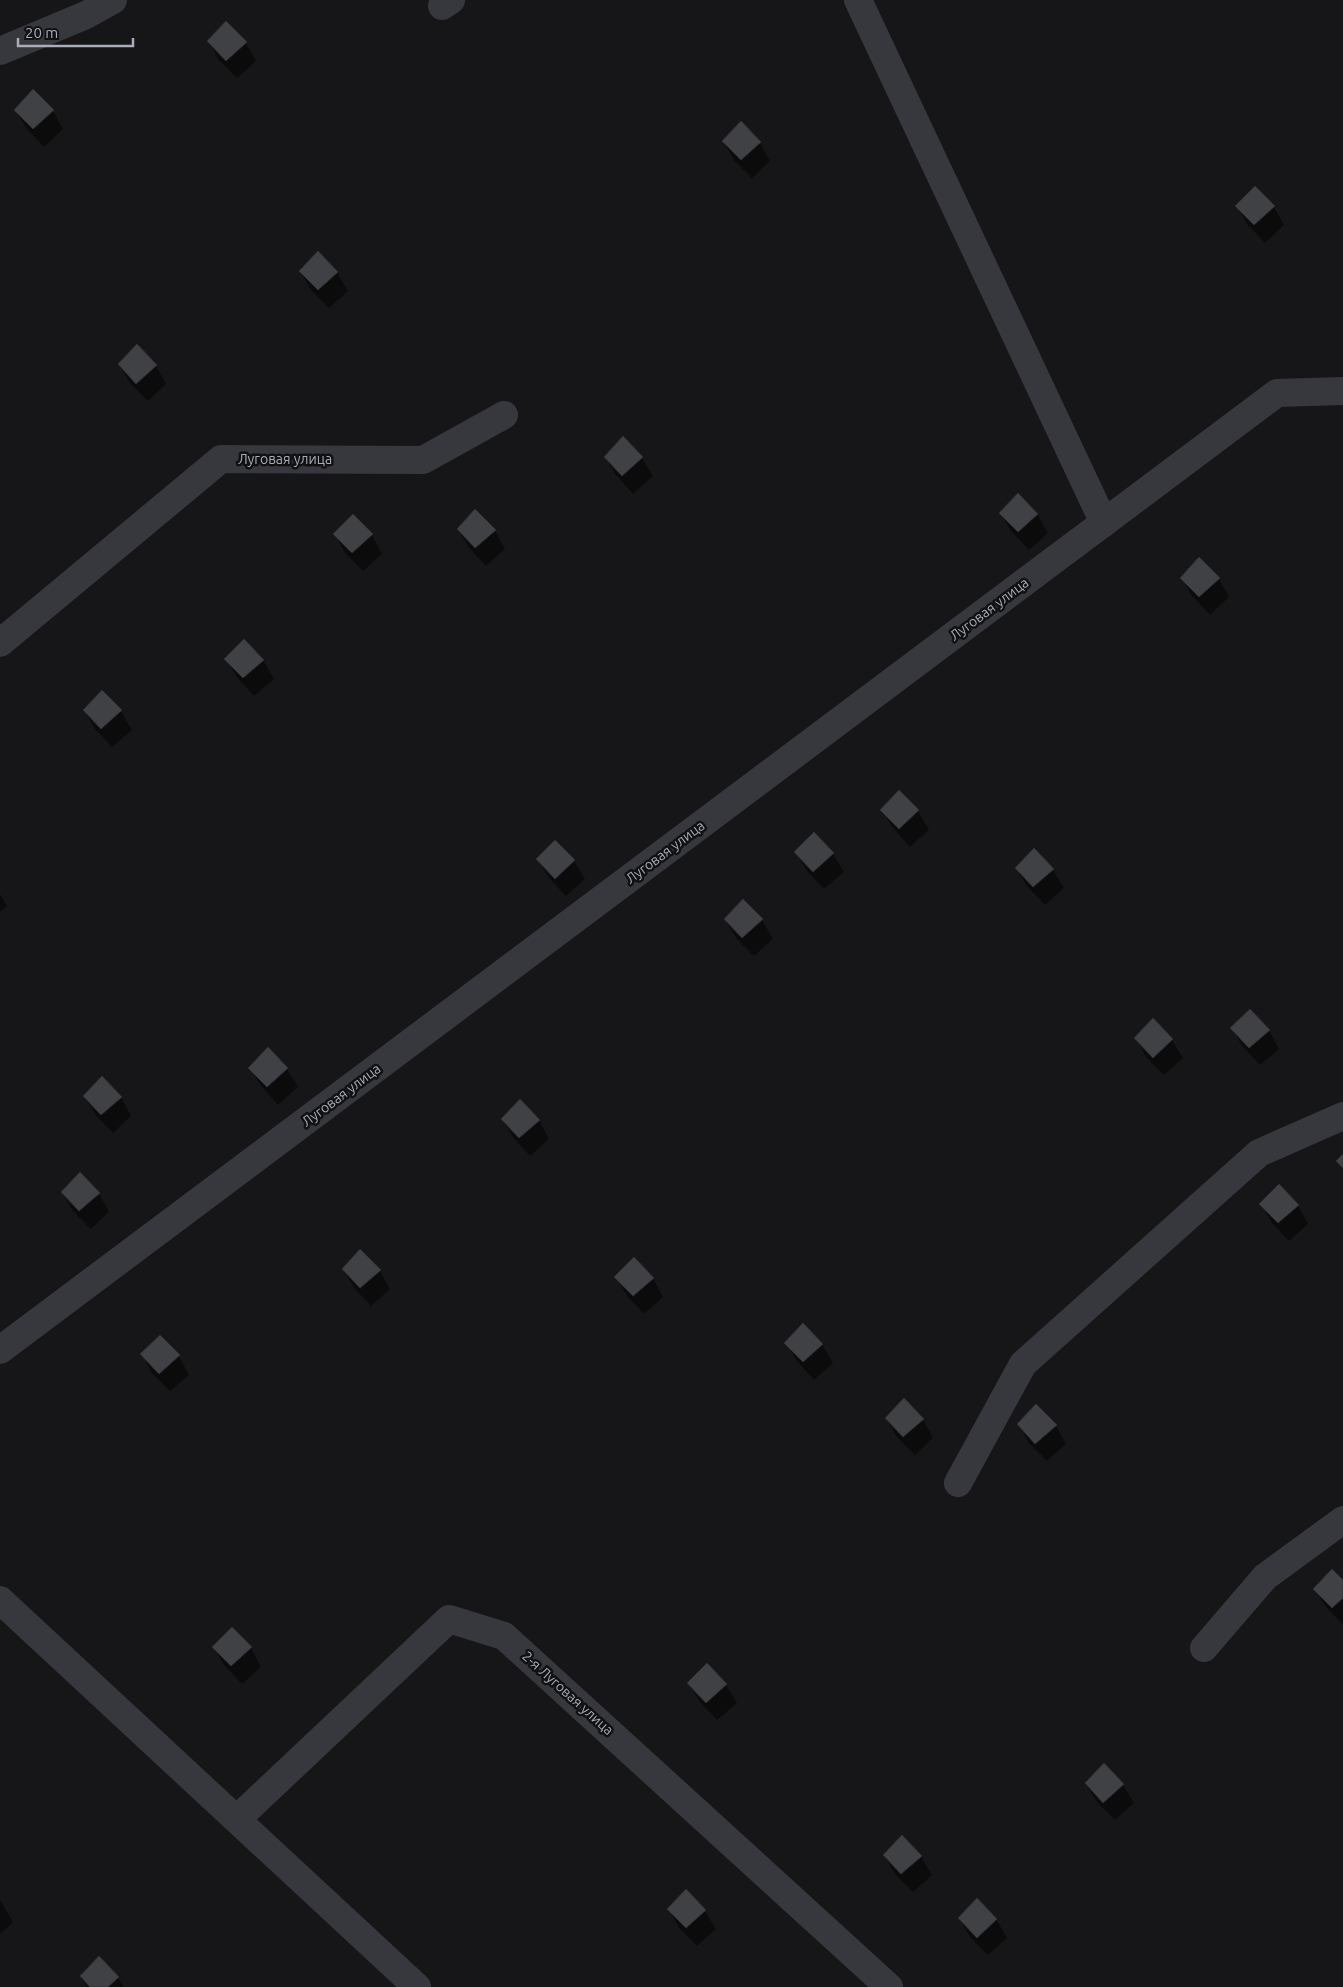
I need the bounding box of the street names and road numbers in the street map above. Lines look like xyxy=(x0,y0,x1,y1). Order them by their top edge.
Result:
street label: Луговая улица xyxy=(238,451,332,467)
street label: Луговая улица xyxy=(947,574,1031,644)
street label: Луговая улица xyxy=(623,817,707,887)
street label: Луговая улица xyxy=(299,1060,383,1130)
street label: 2-я Луговая улица xyxy=(519,1648,617,1738)

